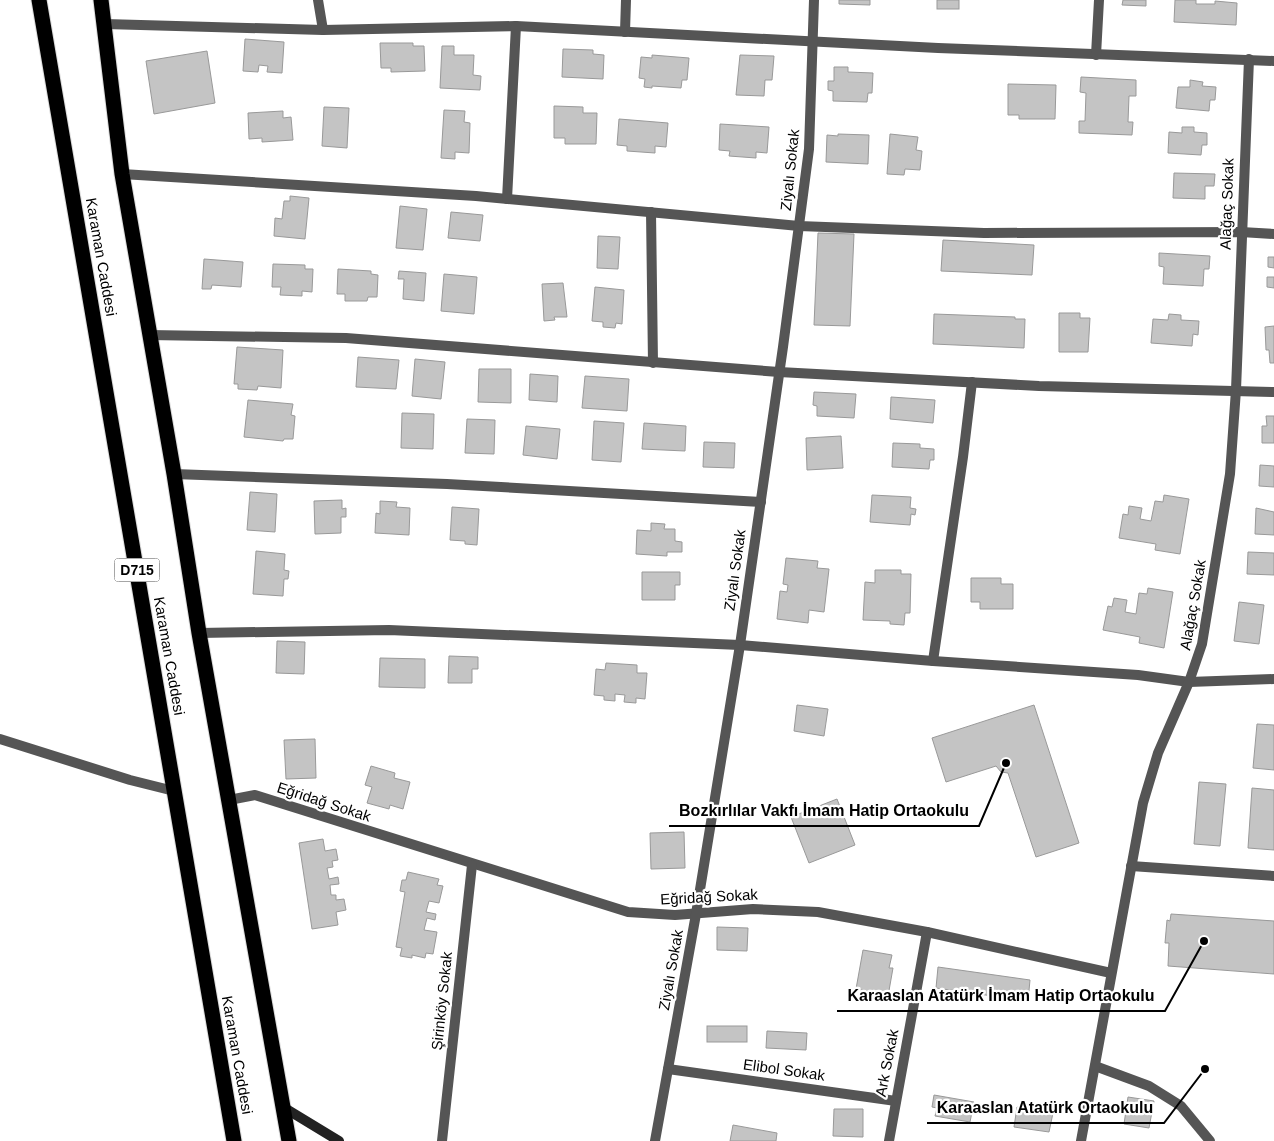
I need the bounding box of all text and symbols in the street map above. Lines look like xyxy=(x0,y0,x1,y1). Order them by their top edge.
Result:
street label: Ziyalı Sokak xyxy=(777,128,802,211)
street label: Alağaç Sokak xyxy=(1216,157,1237,250)
street label: Karaman Caddesi xyxy=(83,196,120,318)
street label: Ziyalı Sokak xyxy=(720,528,749,612)
road number: D715 xyxy=(114,558,160,582)
street label: Alağaç Sokak xyxy=(1176,558,1209,652)
street label: Karaman Caddesi xyxy=(151,595,188,717)
street label: Eğridağ Sokak xyxy=(275,778,374,825)
callout: Bozkırlılar Vakfı İmam Hatip Ortaokulu xyxy=(669,795,979,826)
text: Bozkırlılar Vakfı İmam Hatip Ortaokulu xyxy=(679,802,969,819)
street label: Eğridağ Sokak xyxy=(660,885,759,908)
street label: Ziyalı Sokak xyxy=(655,928,686,1012)
street label: Şirinköy Sokak xyxy=(428,950,455,1051)
callout: Karaaslan Atatürk İmam Hatip Ortaokulu xyxy=(837,980,1165,1011)
text: Karaaslan Atatürk İmam Hatip Ortaokulu xyxy=(847,987,1155,1004)
street label: Karaman Caddesi xyxy=(219,994,256,1116)
street label: Ark Sokak xyxy=(872,1027,901,1098)
street label: Elibol Sokak xyxy=(742,1055,827,1084)
callout: Karaaslan Atatürk Ortaokulu xyxy=(927,1092,1164,1123)
text: Karaaslan Atatürk Ortaokulu xyxy=(937,1099,1153,1116)

